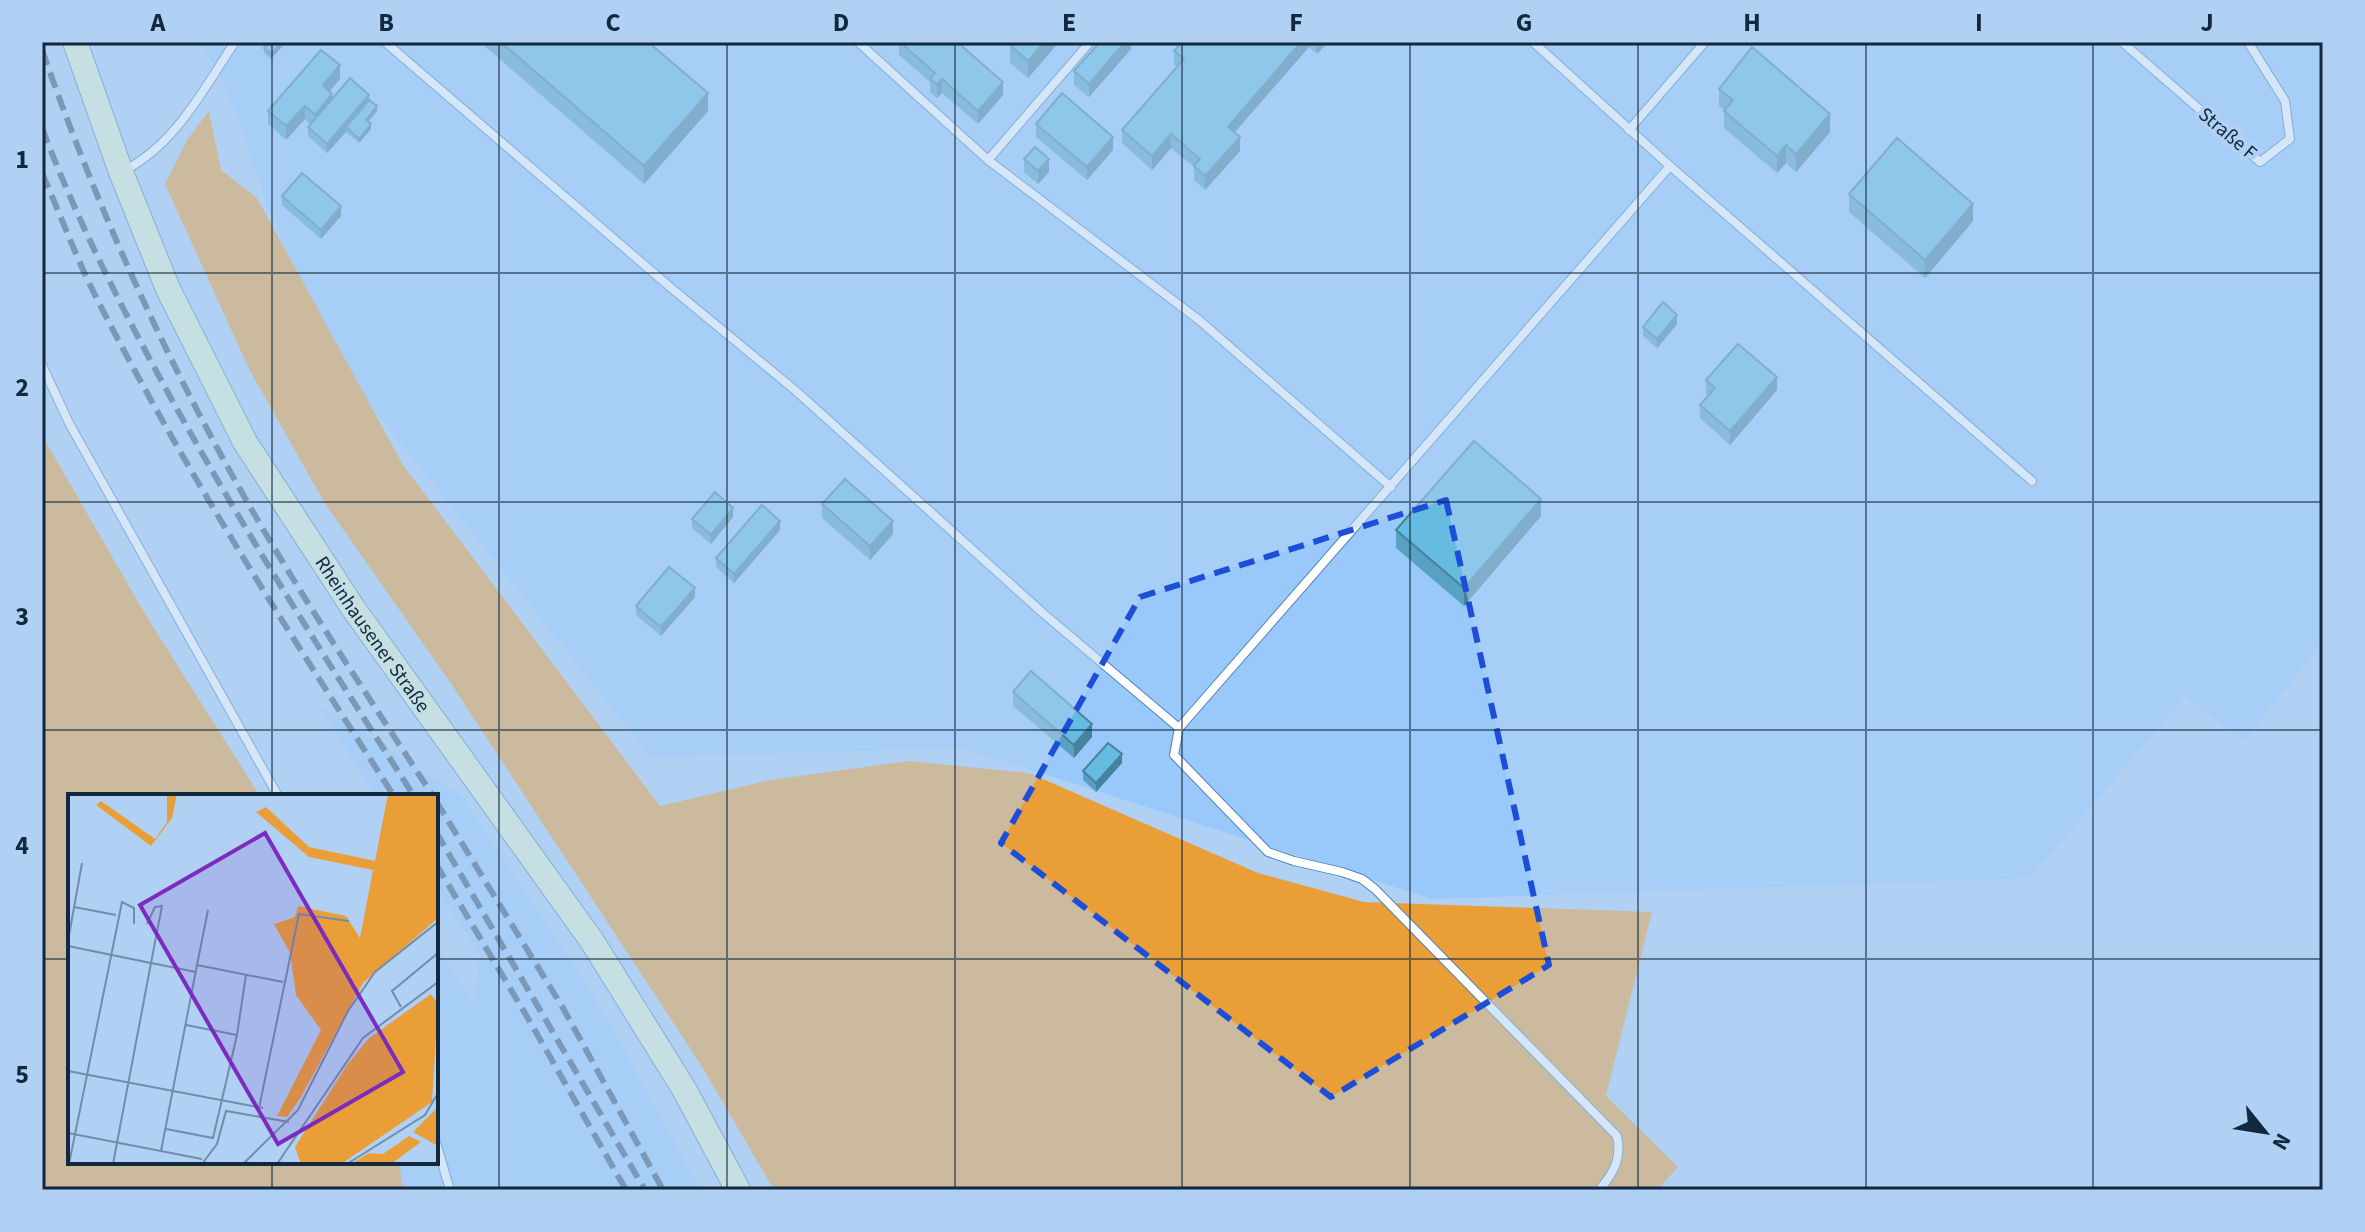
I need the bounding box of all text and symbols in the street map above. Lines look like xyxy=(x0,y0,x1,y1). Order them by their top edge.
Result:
text: A xyxy=(150,4,167,41)
text: B xyxy=(378,4,394,41)
text: C xyxy=(605,4,621,41)
text: D xyxy=(833,4,849,41)
text: E xyxy=(1062,4,1076,41)
text: F xyxy=(1289,4,1303,41)
text: G xyxy=(1516,4,1532,41)
text: H xyxy=(1743,4,1761,41)
text: I xyxy=(1975,4,1983,41)
text: J xyxy=(2200,4,2214,41)
street label: Straße F xyxy=(2192,101,2263,167)
text: 1 xyxy=(15,141,29,178)
text: 2 xyxy=(15,369,29,406)
street label: Rheinhausener Straße xyxy=(308,551,437,719)
text: 3 xyxy=(15,598,29,635)
inset map xyxy=(68,794,438,1164)
text: 4 xyxy=(15,827,29,864)
text: 5 xyxy=(15,1056,29,1093)
north arrow xyxy=(2225,1092,2305,1172)
text: N xyxy=(2264,1127,2299,1156)

